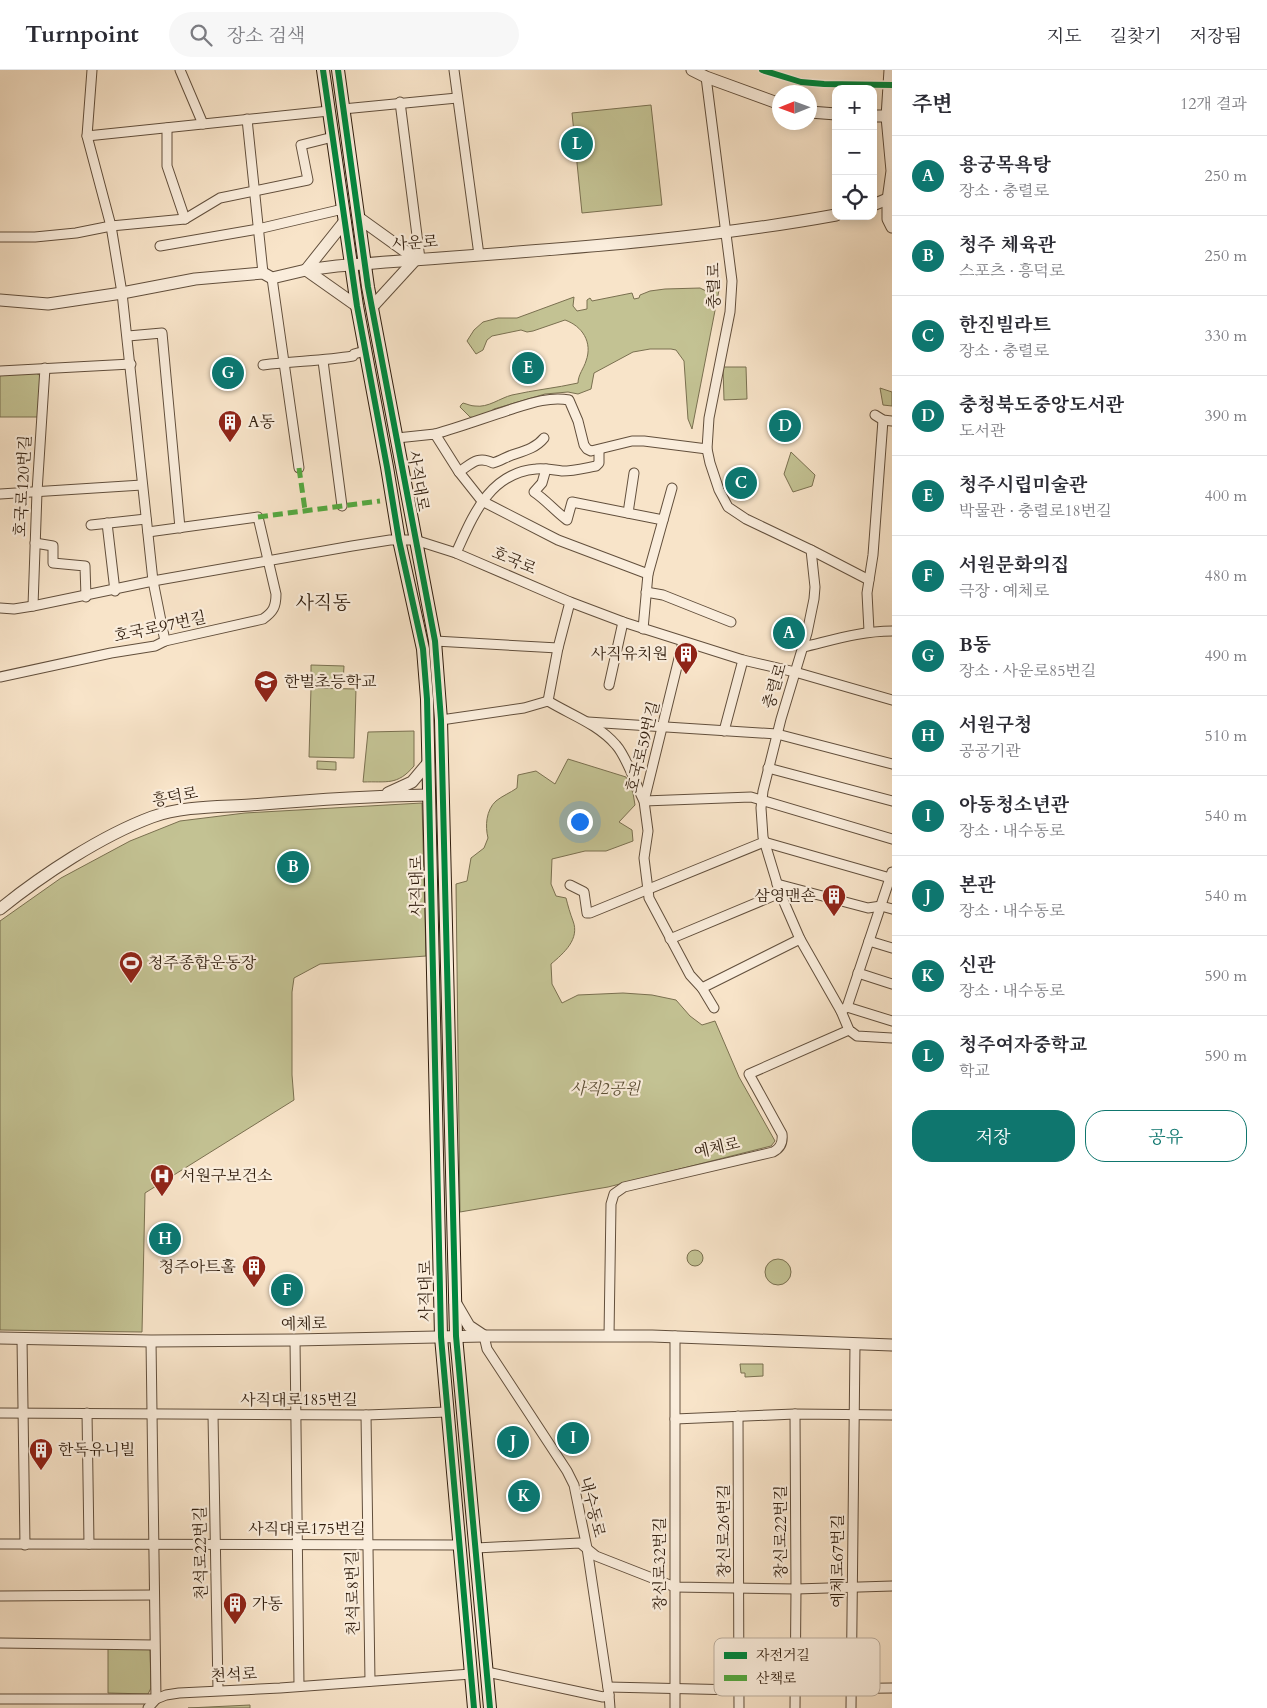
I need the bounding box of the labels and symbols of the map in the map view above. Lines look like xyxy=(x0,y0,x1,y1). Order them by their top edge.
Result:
north arrow xyxy=(772,85,817,130)
pin: L xyxy=(561,125,593,163)
street label: 사운로 xyxy=(391,230,439,256)
street label: 충렬로 xyxy=(703,262,725,309)
pin: E xyxy=(512,349,544,387)
pin: G xyxy=(212,354,244,392)
pin: D xyxy=(769,407,801,445)
building icon: A동 xyxy=(217,409,243,443)
place label: A동 xyxy=(248,411,275,433)
street label: 호국로120번길 xyxy=(9,435,37,537)
street label: 사직대로 xyxy=(402,449,434,514)
pin: C xyxy=(725,464,757,502)
street label: 호국로 xyxy=(488,542,540,580)
district label: 사직동 xyxy=(295,590,351,616)
street label: 호국로97번길 xyxy=(112,607,208,647)
pin: A xyxy=(773,614,805,652)
building icon: 사직유치원 xyxy=(673,641,699,675)
place label: 사직유치원 xyxy=(591,643,668,665)
street label: 충렬로 xyxy=(758,660,792,711)
school or university icon: 한벌초등학교 xyxy=(253,669,279,703)
place label: 한벌초등학교 xyxy=(284,671,377,693)
street label: 호국로59번길 xyxy=(621,699,665,795)
street label: 흥덕로 xyxy=(150,782,200,812)
your location xyxy=(567,809,593,835)
pin: B xyxy=(277,848,309,886)
street label: 사직대로 xyxy=(405,854,429,917)
building icon: 삼영맨숀 xyxy=(821,883,847,917)
place label: 삼영맨숀 xyxy=(754,885,816,907)
sports icon: 청주종합운동장 xyxy=(118,950,144,984)
place label: 청주종합운동장 xyxy=(148,952,257,974)
park label: 사직2공원 xyxy=(570,1078,642,1100)
street label: 예체로 xyxy=(692,1132,743,1164)
hospital icon: 서원구보건소 xyxy=(149,1163,175,1197)
place label: 서원구보건소 xyxy=(180,1165,273,1187)
pin: H xyxy=(149,1220,181,1258)
building icon: 청주아트홀 xyxy=(241,1254,267,1288)
place label: 청주아트홀 xyxy=(159,1256,236,1278)
street label: 사직대로 xyxy=(414,1259,438,1322)
pin: F xyxy=(271,1271,303,1309)
street label: 예체로 xyxy=(281,1313,328,1335)
street label: 사직대로185번길 xyxy=(240,1389,358,1411)
pin: I xyxy=(557,1419,589,1457)
pin: J xyxy=(497,1423,529,1461)
building icon: 한독유니빌 xyxy=(28,1437,54,1471)
place label: 한독유니빌 xyxy=(58,1439,135,1461)
street label: 내수동로 xyxy=(574,1474,610,1540)
pin: K xyxy=(508,1477,540,1515)
street label: 창신로26번길 xyxy=(713,1484,735,1578)
street label: 창신로22번길 xyxy=(770,1485,792,1579)
street label: 천석로22번길 xyxy=(189,1506,213,1600)
street label: 예체로67번길 xyxy=(827,1514,849,1608)
street label: 창신로32번길 xyxy=(649,1517,671,1611)
street label: 사직대로175번길 xyxy=(248,1518,366,1540)
street label: 천석로8번길 xyxy=(341,1550,365,1636)
building icon: 가동 xyxy=(222,1591,248,1625)
place label: 가동 xyxy=(252,1593,283,1615)
legend xyxy=(714,1638,880,1696)
text: 자전거길 xyxy=(756,1646,810,1665)
street label: 천석로 xyxy=(210,1663,258,1687)
text: 산책로 xyxy=(756,1669,797,1688)

